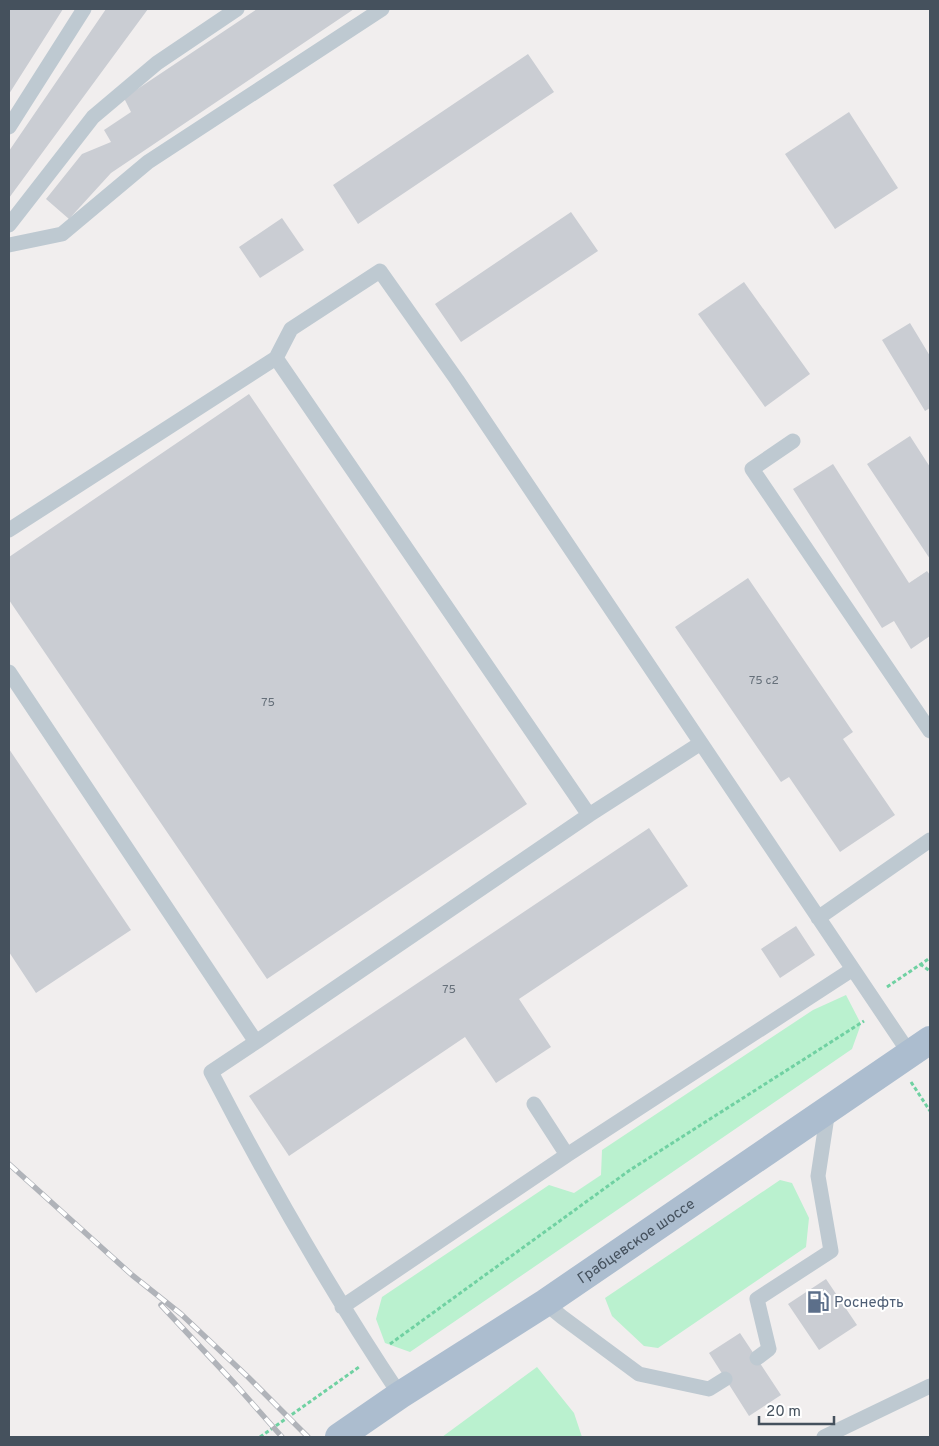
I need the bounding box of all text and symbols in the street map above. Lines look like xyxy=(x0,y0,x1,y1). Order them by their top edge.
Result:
house number: 75 с2 xyxy=(749,673,779,689)
house number: 75 xyxy=(261,695,275,711)
house number: 75 xyxy=(442,982,456,998)
street label: Грабцевское шоссе xyxy=(574,1195,699,1289)
fuel station icon: Роснефть xyxy=(805,1289,831,1315)
place label: Роснефть xyxy=(834,1294,904,1313)
scale bar xyxy=(759,1394,834,1426)
text: 20 m xyxy=(766,1403,801,1422)

